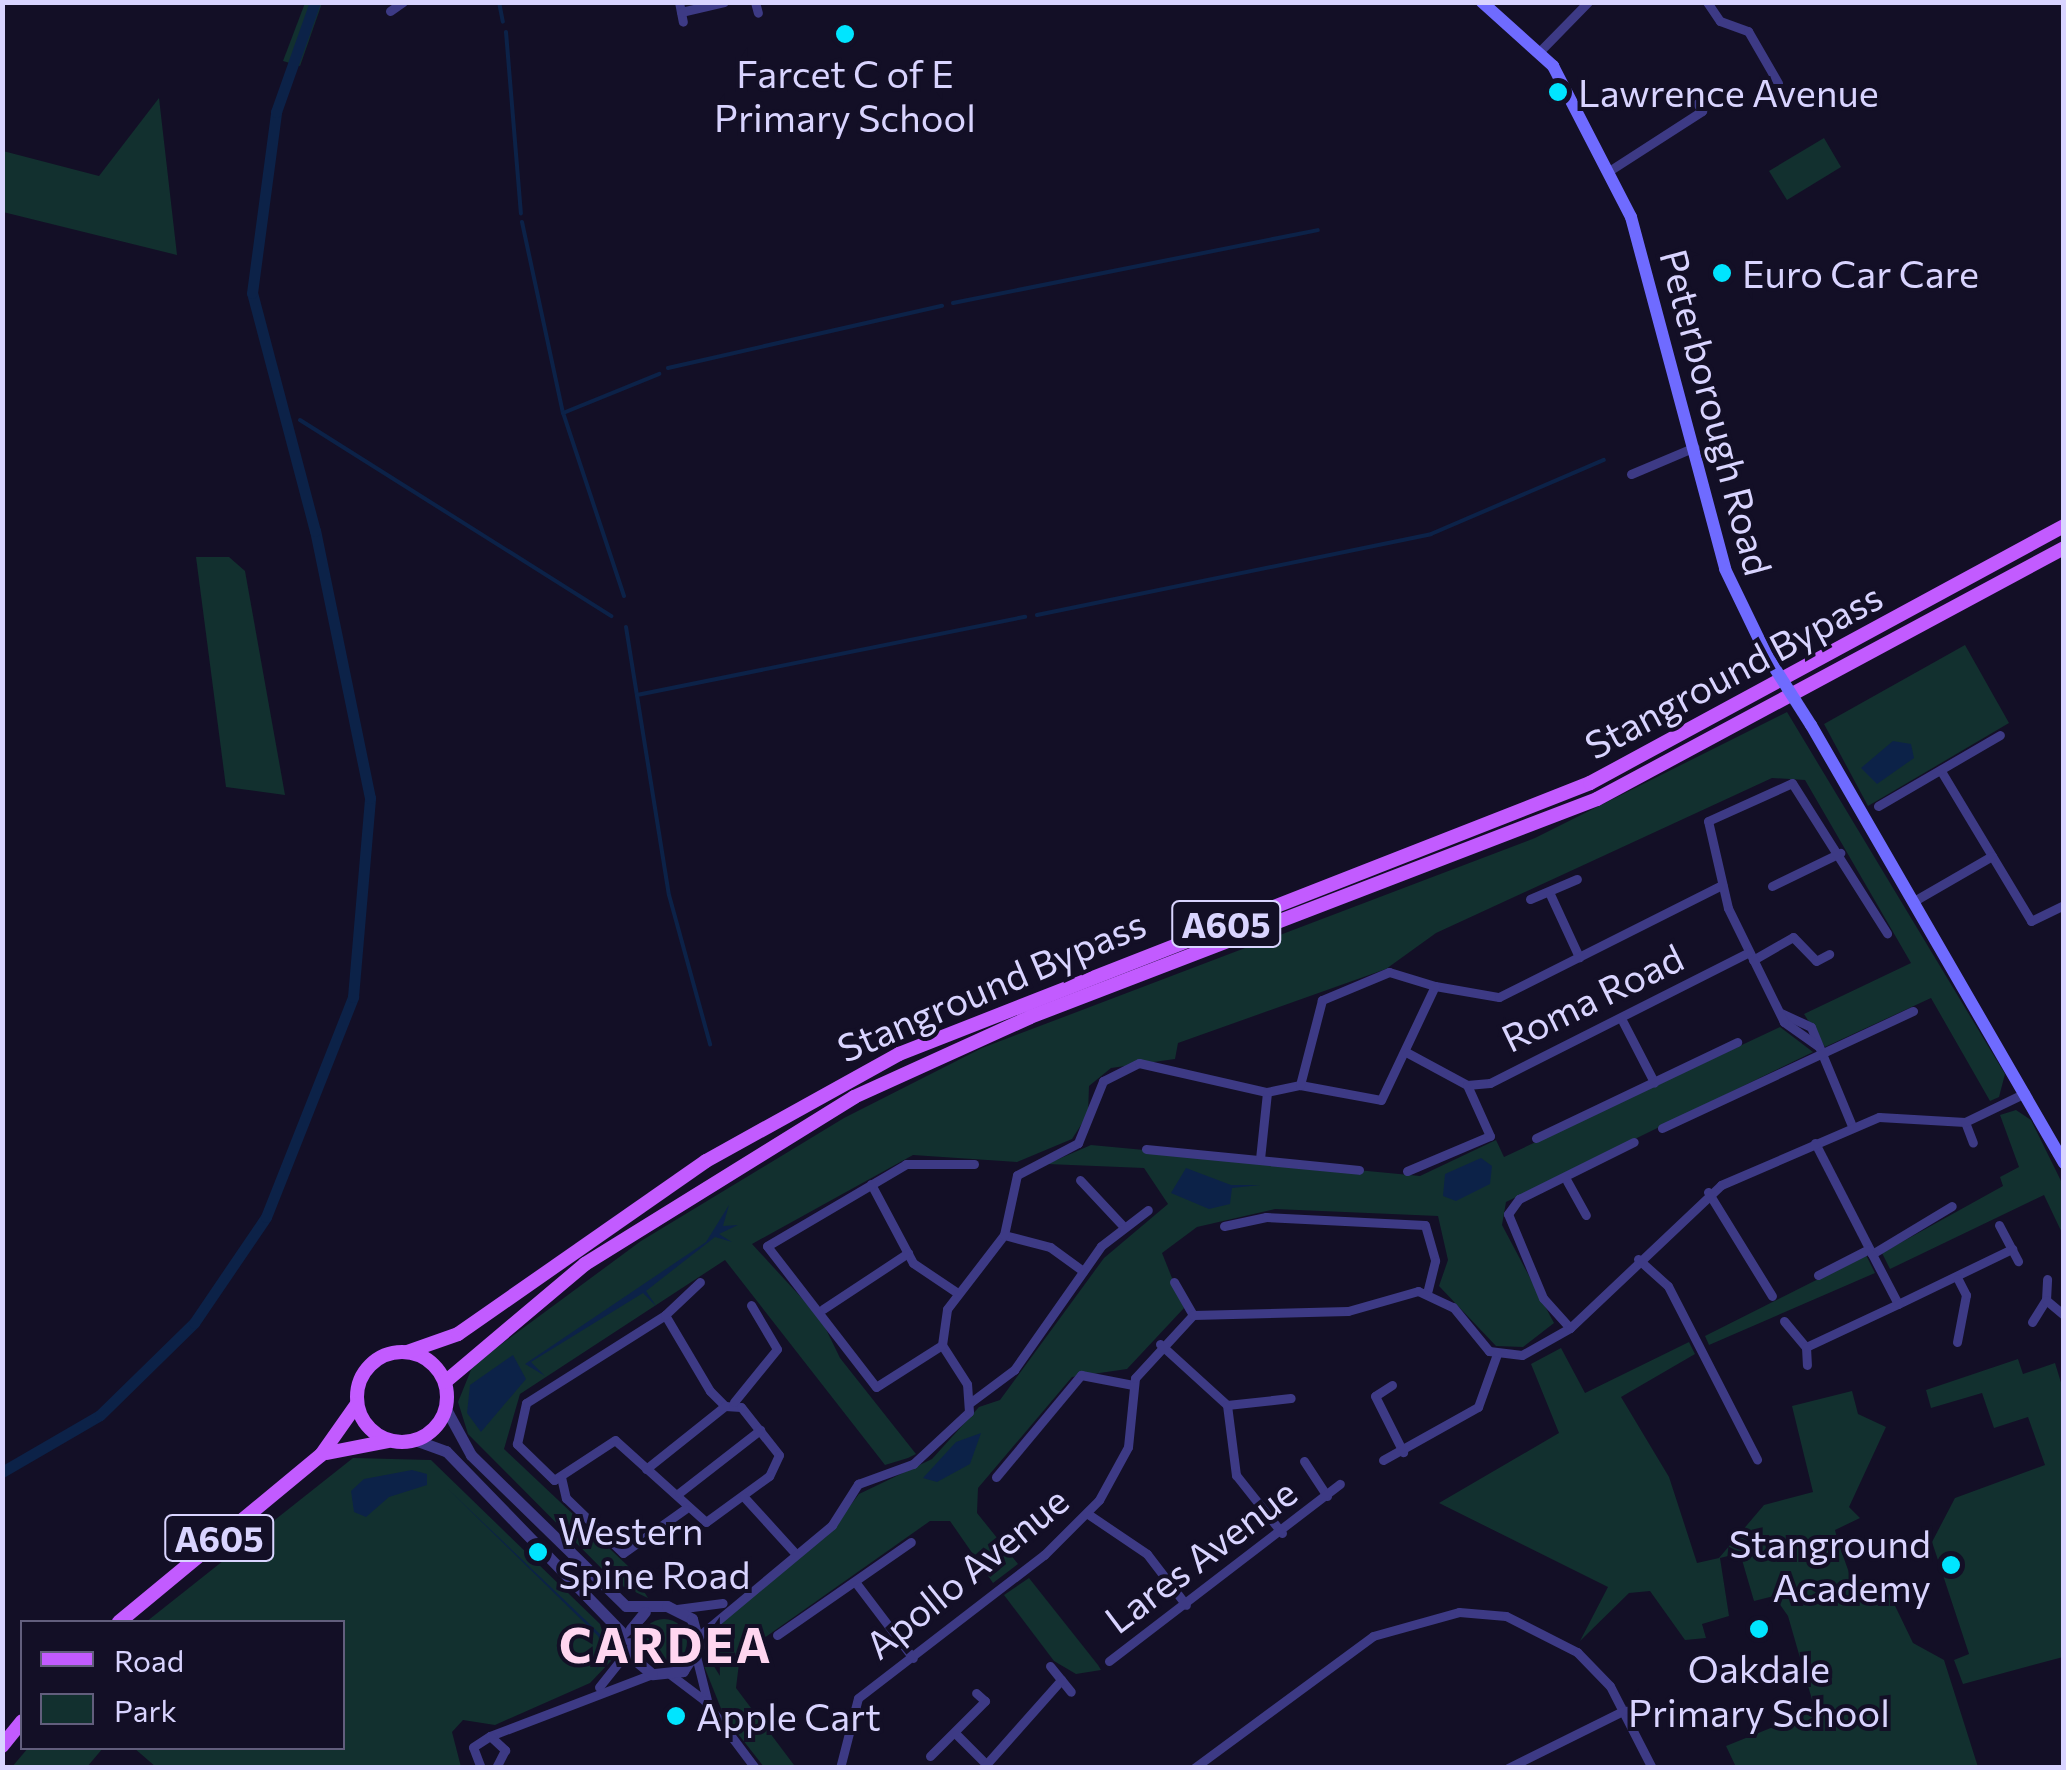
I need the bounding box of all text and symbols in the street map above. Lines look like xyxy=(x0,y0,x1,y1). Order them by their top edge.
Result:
marker: Farcet C of E Primary School xyxy=(834,23,856,45)
place label: Farcet C of E Primary School xyxy=(714,50,976,140)
place label: Lawrence Avenue xyxy=(1578,69,1879,115)
marker: Lawrence Avenue xyxy=(1547,81,1569,103)
street label: Peterborough Road xyxy=(1652,244,1782,580)
place label: Euro Car Care xyxy=(1742,250,1979,296)
marker: Euro Car Care xyxy=(1711,262,1733,284)
street label: Stanground Bypass xyxy=(1577,572,1889,768)
road number: A605 xyxy=(1171,894,1281,954)
street label: Stanground Bypass xyxy=(830,900,1152,1070)
street label: Roma Road xyxy=(1494,934,1690,1060)
street label: Lares Avenue xyxy=(1095,1468,1305,1642)
street label: Apollo Avenue xyxy=(856,1476,1076,1668)
place label: Western Spine Road xyxy=(558,1507,750,1596)
road number: A605 xyxy=(164,1508,274,1568)
place label: Stanground Academy xyxy=(1729,1520,1931,1610)
marker: Western Spine Road xyxy=(527,1541,549,1563)
marker: Stanground Academy xyxy=(1940,1554,1962,1576)
district label: CARDEA xyxy=(559,1615,773,1673)
marker: Oakdale Primary School xyxy=(1748,1618,1770,1640)
legend xyxy=(20,1620,345,1750)
text: Road xyxy=(114,1641,184,1678)
place label: Oakdale Primary School xyxy=(1628,1645,1890,1735)
text: Park xyxy=(114,1691,177,1728)
place label: Apple Cart xyxy=(696,1693,881,1739)
marker: Apple Cart xyxy=(665,1705,687,1727)

